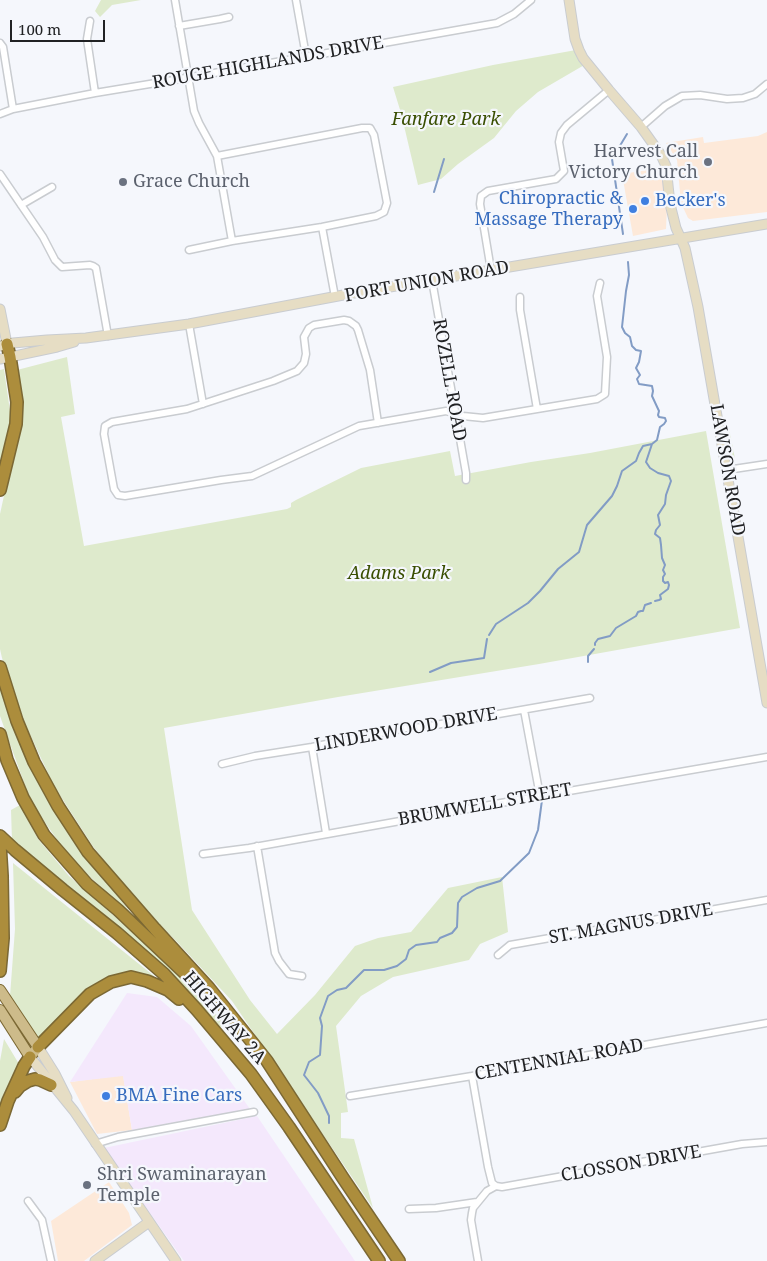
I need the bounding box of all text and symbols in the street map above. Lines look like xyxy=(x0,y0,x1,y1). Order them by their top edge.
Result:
scale bar xyxy=(12,10,108,42)
text: 100 m xyxy=(18,19,61,39)
street label: ROUGE HIGHLANDS DRIVE xyxy=(151,32,385,94)
park label: Fanfare Park xyxy=(391,109,501,131)
place label: Harvest Call Victory Church xyxy=(569,141,698,183)
marker: Harvest Call Victory Church xyxy=(702,156,714,168)
place label: Grace Church xyxy=(133,171,250,193)
marker: Grace Church xyxy=(117,176,129,188)
place label: Chiropractic & Massage Therapy xyxy=(474,188,623,230)
place label: Becker's xyxy=(655,190,726,212)
marker: Becker's xyxy=(639,195,651,207)
marker: Chiropractic & Massage Therapy xyxy=(627,203,639,215)
street label: PORT UNION ROAD xyxy=(343,257,511,307)
street label: ROZELL ROAD xyxy=(428,317,470,443)
street label: LAWSON ROAD xyxy=(705,403,749,537)
park label: Adams Park xyxy=(348,563,450,585)
street label: LINDERWOOD DRIVE xyxy=(313,703,499,757)
street label: BRUMWELL STREET xyxy=(396,779,574,831)
street label: ST. MAGNUS DRIVE xyxy=(547,899,715,949)
street label: HIGHWAY 2A xyxy=(178,967,270,1069)
street label: CENTENNIAL ROAD xyxy=(473,1035,645,1085)
place label: BMA Fine Cars xyxy=(116,1085,242,1107)
marker: BMA Fine Cars xyxy=(100,1090,112,1102)
street label: CLOSSON DRIVE xyxy=(559,1141,703,1187)
place label: Shri Swaminarayan Temple xyxy=(97,1164,267,1206)
marker: Shri Swaminarayan Temple xyxy=(81,1179,93,1191)

